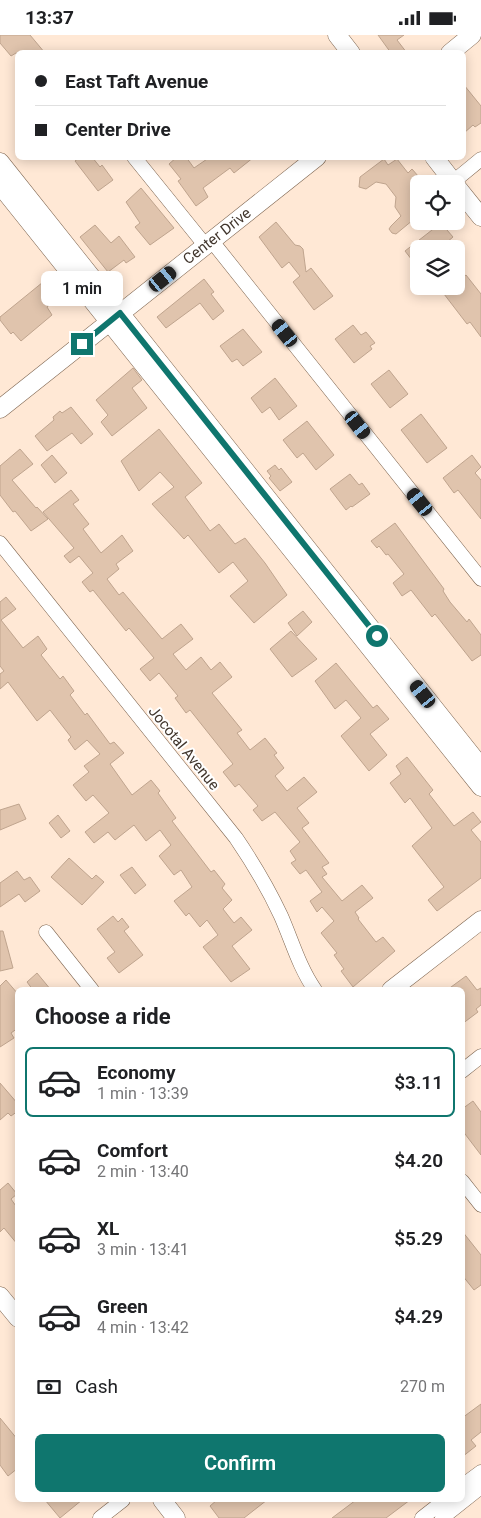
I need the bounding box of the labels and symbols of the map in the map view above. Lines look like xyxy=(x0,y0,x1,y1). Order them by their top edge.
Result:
street label: Center Drive xyxy=(179,204,255,268)
car xyxy=(146,264,179,294)
callout: 1 min xyxy=(41,271,123,307)
car xyxy=(269,317,300,349)
route end xyxy=(71,333,93,355)
car xyxy=(342,409,373,441)
car xyxy=(404,486,435,518)
route start xyxy=(366,625,388,647)
car xyxy=(407,678,438,710)
street label: Jocotal Avenue xyxy=(145,702,223,794)

